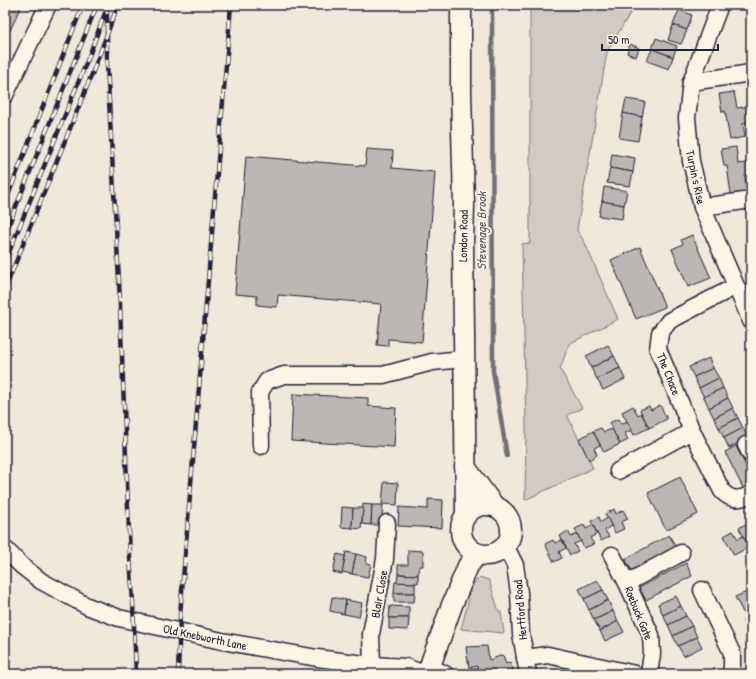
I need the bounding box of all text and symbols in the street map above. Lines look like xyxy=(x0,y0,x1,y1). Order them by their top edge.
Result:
scale bar xyxy=(602,26,718,52)
text: 50 m xyxy=(608,31,629,48)
street label: Turpin's Rise xyxy=(682,148,710,206)
water label: Stevenage Brook xyxy=(472,190,491,270)
street label: London Road xyxy=(454,209,472,262)
street label: The Chace xyxy=(653,350,685,398)
street label: Blair Close xyxy=(366,569,392,619)
street label: Hertford Road xyxy=(509,579,531,641)
street label: Roebuck Gate xyxy=(621,584,658,643)
street label: Old Knebworth Lane xyxy=(162,620,249,654)

